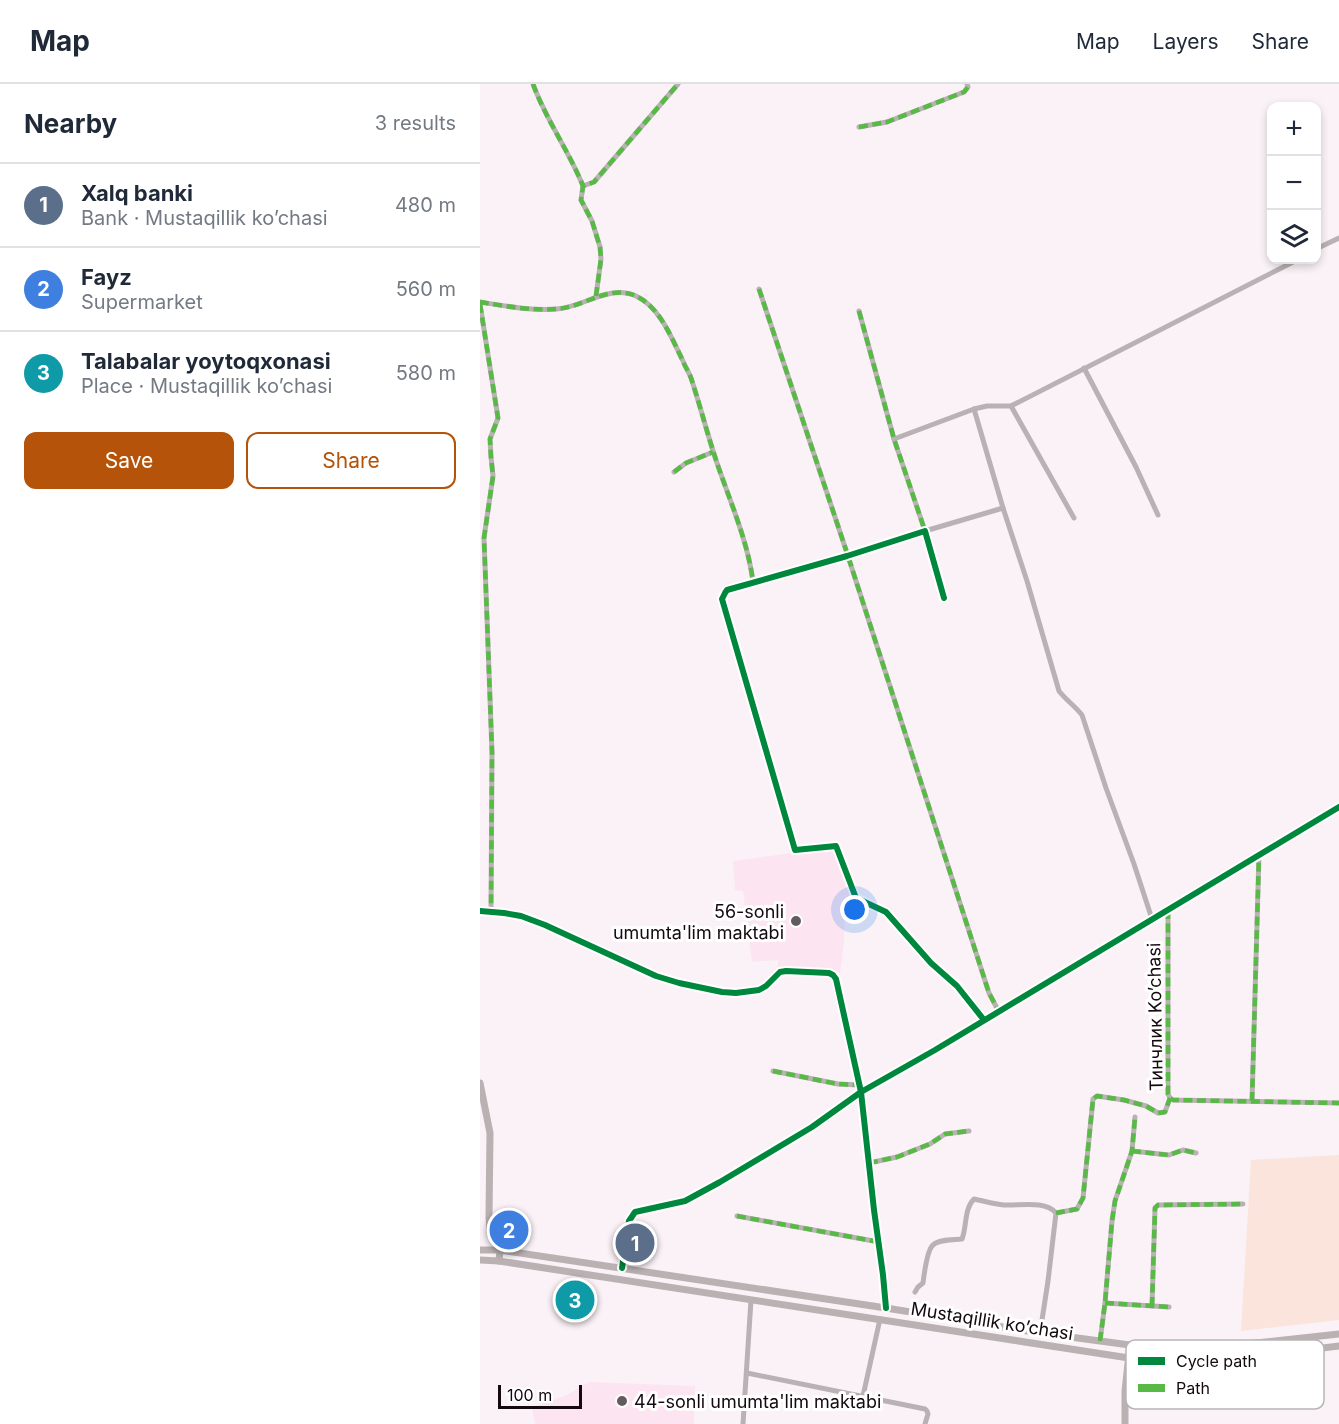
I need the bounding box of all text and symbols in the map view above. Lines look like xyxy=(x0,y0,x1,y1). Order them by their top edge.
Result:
text: Map xyxy=(30,24,90,58)
text: Map xyxy=(1076,29,1120,54)
text: Layers xyxy=(1153,29,1219,54)
text: Share xyxy=(1252,29,1309,54)
map controls xyxy=(1267,102,1321,264)
button: + xyxy=(1267,102,1321,156)
text: Nearby xyxy=(24,108,117,139)
text: 3 results xyxy=(375,111,456,135)
button: − xyxy=(1267,156,1321,210)
text: Xalq banki xyxy=(81,180,193,206)
text: 1 xyxy=(39,193,48,217)
text: 480 m xyxy=(395,193,456,217)
text: Bank · Mustaqillik ko’chasi xyxy=(81,206,328,230)
button: layers xyxy=(1267,210,1321,264)
text: Fayz xyxy=(81,264,132,290)
text: 2 xyxy=(37,277,50,301)
text: 560 m xyxy=(396,277,456,301)
text: Supermarket xyxy=(81,290,203,314)
text: Talabalar yoytoqxonasi xyxy=(81,348,331,374)
text: 3 xyxy=(37,361,50,385)
text: 580 m xyxy=(396,361,456,385)
text: Place · Mustaqillik ko’chasi xyxy=(81,374,332,398)
button: Save xyxy=(24,432,234,489)
button: Share xyxy=(246,432,456,489)
your location xyxy=(840,895,869,924)
place label: 56-sonli umumta'lim maktabi xyxy=(613,901,784,943)
marker: 56-sonli umumta'lim maktabi xyxy=(789,914,803,928)
street label: Тинчлик Ko’chasi xyxy=(1143,943,1167,1091)
pin: 2 xyxy=(489,1208,528,1252)
pin: 1 xyxy=(616,1220,654,1266)
pin: 3 xyxy=(556,1278,595,1322)
street label: Mustaqillik ko’chasi xyxy=(909,1298,1075,1344)
legend xyxy=(1126,1340,1324,1409)
text: Cycle path xyxy=(1176,1351,1257,1371)
text: Path xyxy=(1176,1378,1210,1398)
scale bar xyxy=(498,1382,582,1410)
text: 100 m xyxy=(507,1385,552,1405)
place label: 44-sonli umumta'lim maktabi xyxy=(634,1391,881,1412)
marker: 44-sonli umumta'lim maktabi xyxy=(615,1394,629,1408)

